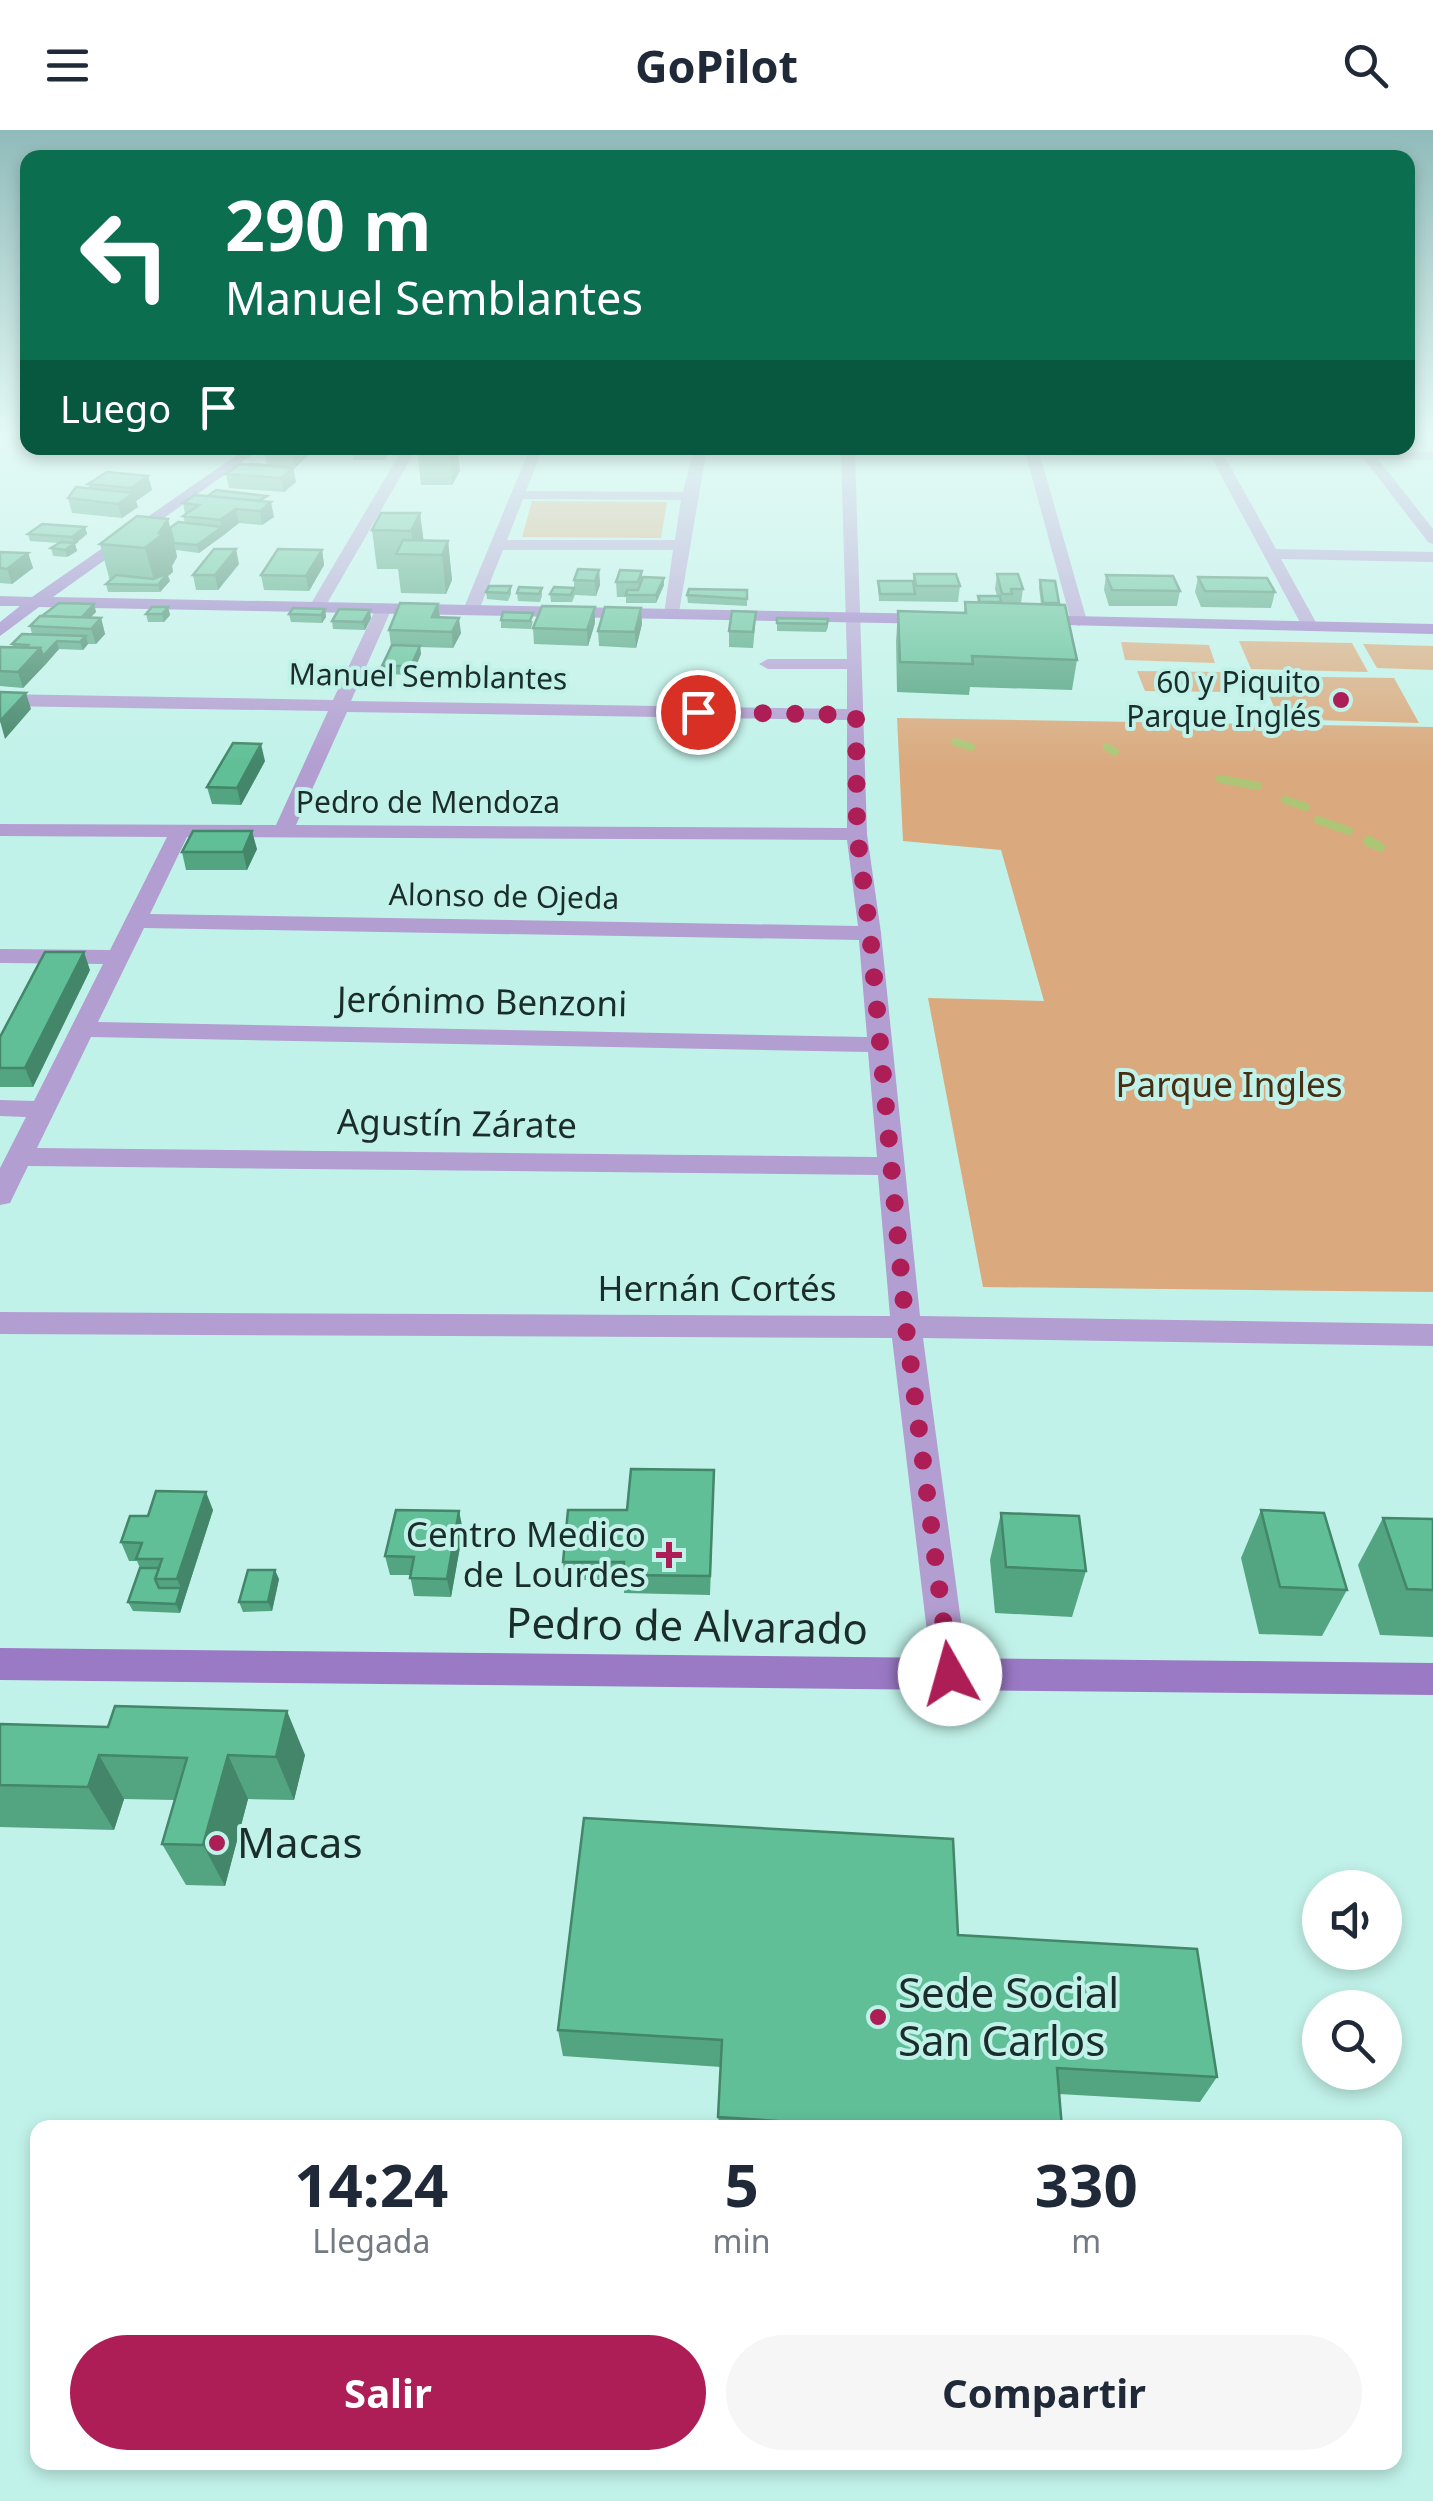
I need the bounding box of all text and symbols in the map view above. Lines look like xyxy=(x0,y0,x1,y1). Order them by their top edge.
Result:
text: GoPilot xyxy=(635,35,798,96)
icon: menu xyxy=(40,38,95,93)
icon: search xyxy=(1338,38,1393,93)
text: 290 m xyxy=(225,176,432,272)
icon: left xyxy=(60,190,190,320)
text: Manuel Semblantes xyxy=(225,267,643,328)
icon: arrive xyxy=(191,380,246,435)
text: Luego xyxy=(60,382,171,434)
street label: Manuel Semblantes xyxy=(288,653,568,698)
place label: 60 y Piquito Parque Inglés xyxy=(1126,661,1321,736)
pin xyxy=(656,670,741,755)
icon: arrive xyxy=(671,685,726,740)
marker: 60 y Piquito Parque Inglés xyxy=(1330,689,1352,711)
street label: Pedro de Mendoza xyxy=(296,781,560,822)
street label: Alonso de Ojeda xyxy=(388,873,620,918)
street label: Jerónimo Benzoni xyxy=(333,974,628,1027)
park label: Parque Ingles xyxy=(1115,1060,1343,1107)
street label: Agustín Zárate xyxy=(337,1097,577,1148)
street label: Hernán Cortés xyxy=(597,1264,837,1311)
place label: Centro Medico de Lourdes xyxy=(406,1510,646,1597)
marker: Centro Medico de Lourdes xyxy=(656,1542,682,1568)
street label: Pedro de Alvarado xyxy=(506,1593,869,1656)
position arrow xyxy=(898,1622,1002,1726)
place label: Macas xyxy=(237,1813,363,1870)
marker: Macas xyxy=(206,1832,228,1854)
map controls xyxy=(1302,1870,1402,2090)
button: sound xyxy=(1302,1870,1402,1970)
place label: Sede Social San Carlos xyxy=(898,1963,1119,2068)
button: search xyxy=(1302,1990,1402,2090)
marker: Sede Social San Carlos xyxy=(867,2006,889,2028)
text: 14:24 xyxy=(294,2143,448,2225)
text: 5 xyxy=(724,2143,759,2225)
text: 330 xyxy=(1035,2143,1138,2225)
text: Llegada xyxy=(312,2219,430,2262)
text: min xyxy=(713,2219,771,2262)
text: m xyxy=(1071,2219,1101,2262)
button: Salir xyxy=(70,2335,706,2450)
button: Compartir xyxy=(726,2335,1362,2450)

